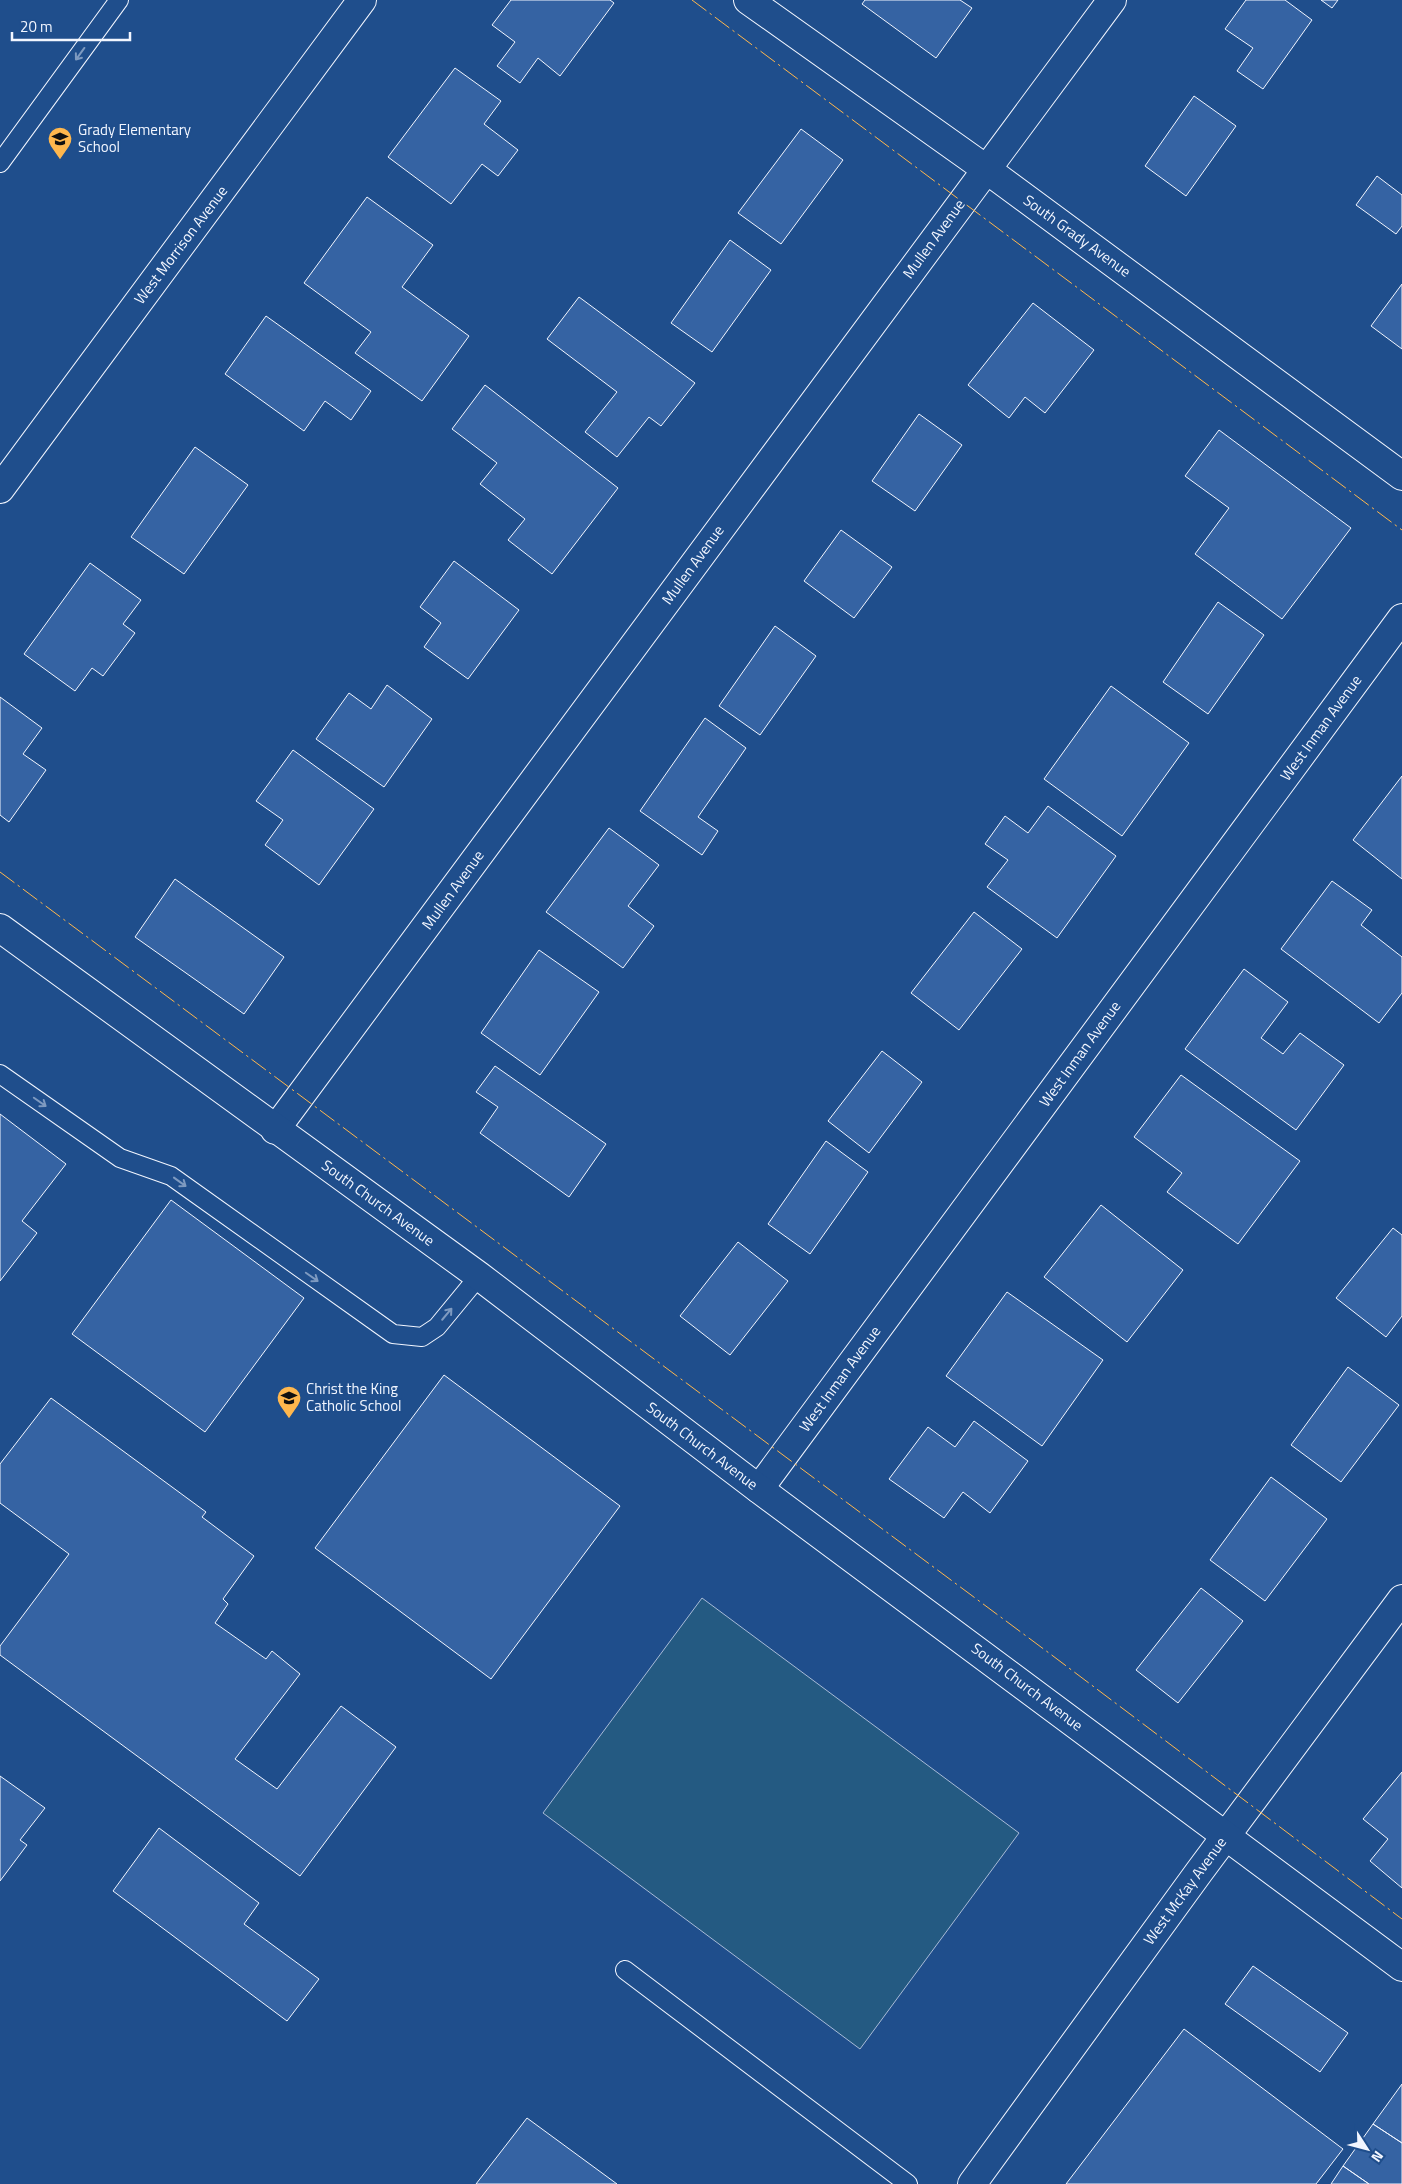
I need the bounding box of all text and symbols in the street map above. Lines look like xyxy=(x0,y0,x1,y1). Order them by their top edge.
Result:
scale bar xyxy=(12,10,130,42)
text: 20 m xyxy=(20,15,53,38)
one-way arrow xyxy=(75,47,85,61)
place label: Grady Elementary School xyxy=(78,118,191,158)
school or university icon: Grady Elementary School xyxy=(47,126,73,160)
street label: West Morrison Avenue xyxy=(128,181,233,309)
street label: South Grady Avenue xyxy=(1019,189,1136,283)
street label: Mullen Avenue xyxy=(897,194,970,283)
street label: Mullen Avenue xyxy=(656,520,729,609)
street label: West Inman Avenue xyxy=(1274,670,1367,786)
street label: Mullen Avenue xyxy=(416,845,489,934)
street label: West Inman Avenue xyxy=(1033,996,1126,1112)
one-way arrow xyxy=(33,1097,47,1107)
street label: South Church Avenue xyxy=(317,1154,440,1251)
one-way arrow xyxy=(173,1177,186,1188)
one-way arrow xyxy=(305,1272,319,1282)
one-way arrow xyxy=(441,1308,452,1321)
street label: West Inman Avenue xyxy=(793,1321,886,1437)
place label: Christ the King Catholic School xyxy=(306,1377,402,1417)
school or university icon: Christ the King Catholic School xyxy=(276,1385,302,1419)
street label: South Church Avenue xyxy=(642,1396,763,1495)
street label: South Church Avenue xyxy=(967,1637,1088,1736)
street label: West McKay Avenue xyxy=(1137,1832,1232,1949)
north arrow xyxy=(1342,2124,1392,2174)
text: N xyxy=(1367,2147,1389,2167)

